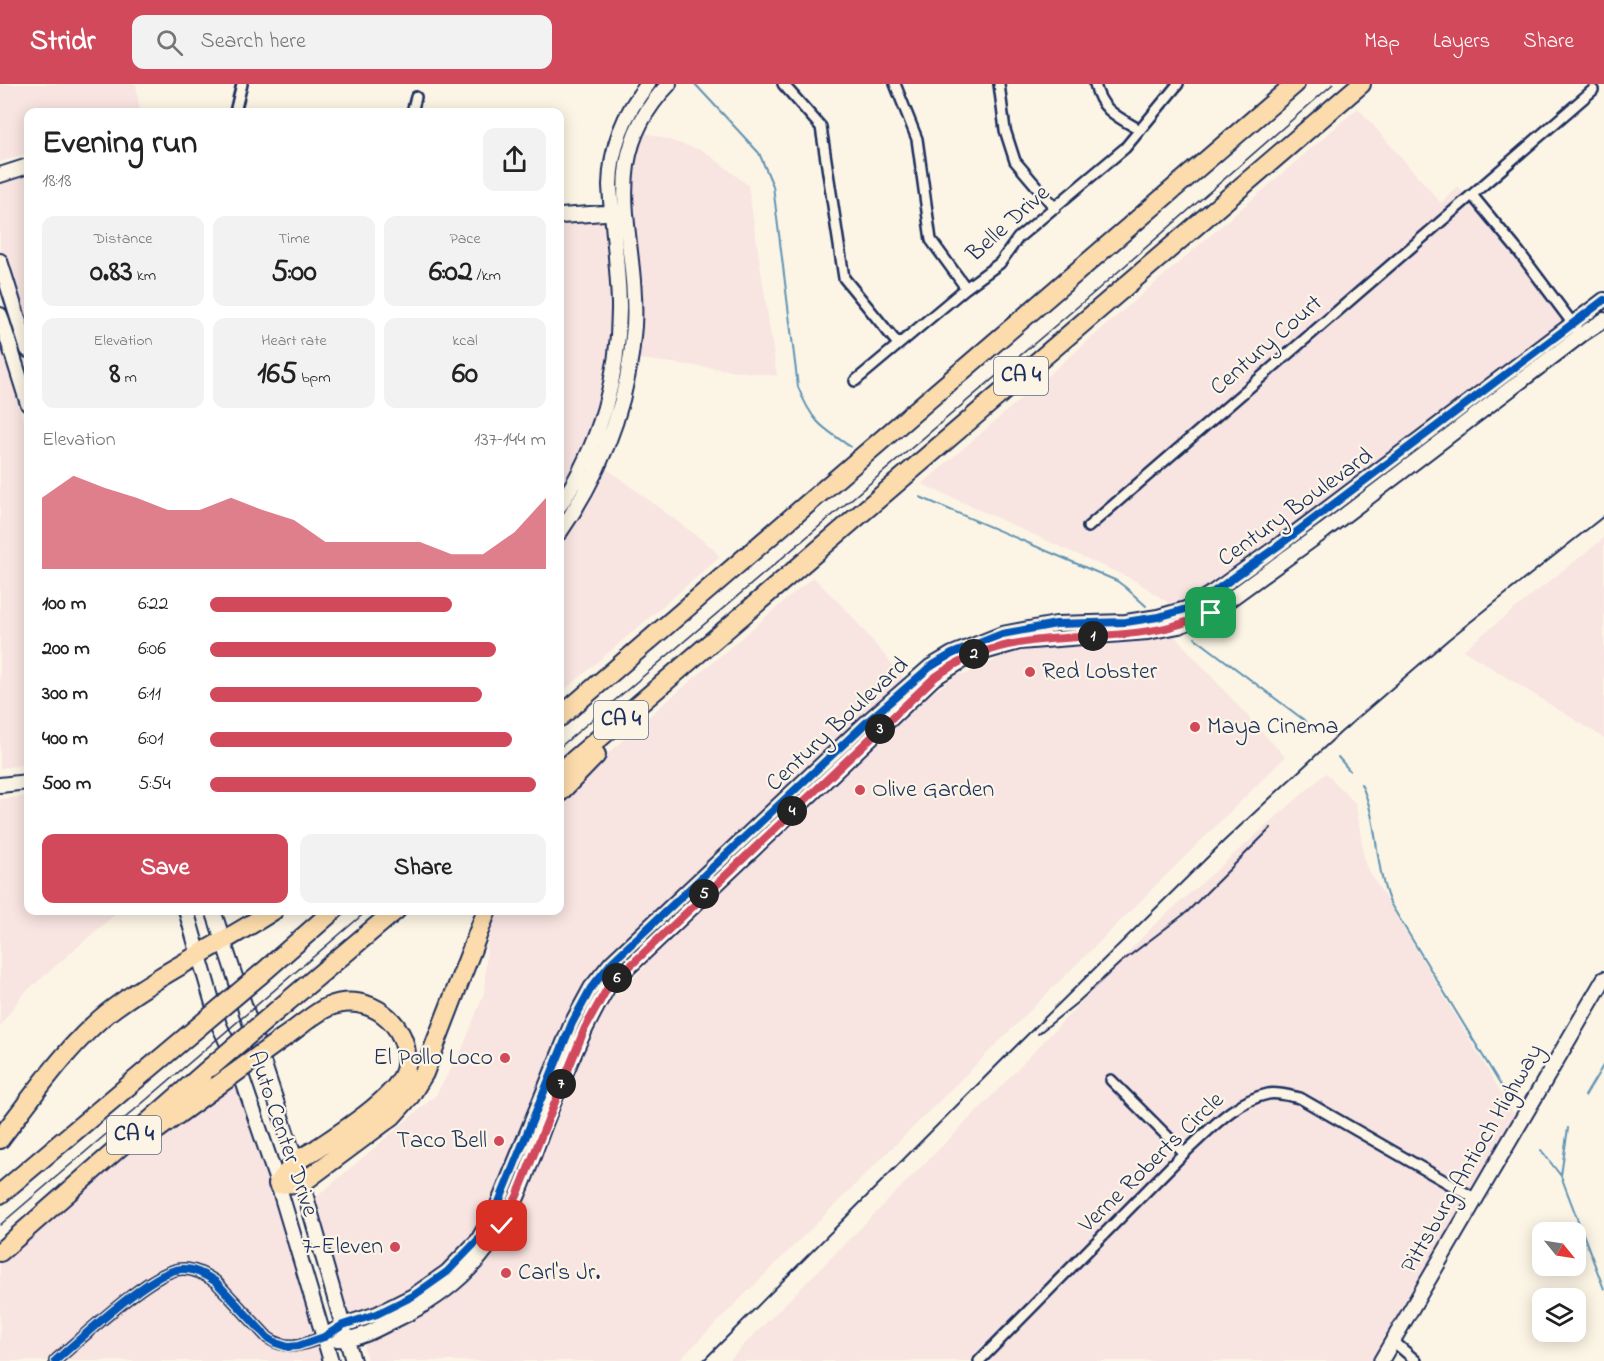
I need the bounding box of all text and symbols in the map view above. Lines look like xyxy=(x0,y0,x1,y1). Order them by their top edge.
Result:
search box xyxy=(132,15,552,69)
text: Stridr xyxy=(30,22,96,63)
icon: search xyxy=(153,26,186,59)
text: Search here xyxy=(201,26,306,58)
text: Map xyxy=(1364,27,1400,57)
text: Layers xyxy=(1433,27,1490,57)
text: Share xyxy=(1523,27,1574,57)
text: Evening run xyxy=(42,120,197,168)
button: share xyxy=(483,128,546,191)
text: 18:18 xyxy=(42,167,71,196)
street label: Belle Drive xyxy=(959,177,1059,272)
text: Distance xyxy=(94,227,152,251)
text: Time xyxy=(278,227,310,251)
text: Pace xyxy=(449,227,481,251)
text: 0.83 xyxy=(90,251,133,295)
text: 5:00 xyxy=(271,251,317,295)
text: 6:02 xyxy=(429,251,473,295)
text: km xyxy=(133,264,156,288)
text: /km xyxy=(473,264,501,288)
street label: Century Court xyxy=(1203,287,1332,406)
text: Elevation xyxy=(94,329,152,353)
text: Heart rate xyxy=(261,329,327,353)
text: kcal xyxy=(452,329,478,353)
text: 8 xyxy=(109,353,120,397)
text: 165 xyxy=(257,353,297,397)
text: 60 xyxy=(452,353,478,397)
road number: CA 4 xyxy=(994,357,1048,395)
text: m xyxy=(120,366,137,390)
text: bpm xyxy=(297,366,331,390)
text: Elevation xyxy=(42,426,116,455)
text: 137–144 m xyxy=(474,426,546,455)
street label: Century Boulevard xyxy=(1211,439,1382,577)
pin xyxy=(1185,587,1236,638)
text: 100 m xyxy=(42,590,86,619)
text: 6:22 xyxy=(138,590,168,619)
icon: arrive xyxy=(1194,596,1227,629)
pin: 1 xyxy=(1078,621,1108,651)
text: 1 xyxy=(1090,624,1096,648)
text: 200 m xyxy=(42,635,90,664)
text: 6:06 xyxy=(138,635,166,664)
pin: 2 xyxy=(959,639,989,669)
text: 2 xyxy=(970,642,978,666)
street label: Century Boulevard xyxy=(759,649,918,801)
place label: Red Lobster xyxy=(1042,655,1158,690)
marker: Red Lobster xyxy=(1023,665,1037,679)
text: 300 m xyxy=(42,680,88,709)
text: 6:11 xyxy=(138,680,161,709)
road number: CA 4 xyxy=(594,701,648,739)
place label: Maya Cinema xyxy=(1207,710,1339,746)
pin: 3 xyxy=(865,714,895,744)
text: 3 xyxy=(877,717,883,741)
marker: Maya Cinema xyxy=(1188,720,1202,734)
text: 400 m xyxy=(42,725,88,754)
text: 6:01 xyxy=(138,725,164,754)
text: 500 m xyxy=(42,770,91,799)
text: 5:54 xyxy=(138,770,171,799)
place label: Olive Garden xyxy=(872,773,994,808)
marker: Olive Garden xyxy=(853,783,867,797)
pin: 4 xyxy=(777,796,807,826)
text: 4 xyxy=(789,799,795,823)
button: Save xyxy=(42,834,288,903)
button: Share xyxy=(300,834,546,903)
pin: 5 xyxy=(689,879,719,909)
text: 5 xyxy=(699,882,709,906)
pin: 6 xyxy=(602,963,632,993)
text: 6 xyxy=(613,966,621,990)
street label: Pittsburg-Antioch Highway xyxy=(1393,1038,1554,1281)
place label: El Pollo Loco xyxy=(373,1041,493,1076)
street label: Auto Center Drive xyxy=(237,1046,327,1222)
marker: El Pollo Loco xyxy=(498,1051,512,1065)
pin: 7 xyxy=(546,1069,576,1099)
text: 7 xyxy=(558,1072,564,1096)
street label: Verne Roberts Circle xyxy=(1071,1084,1233,1242)
road number: CA 4 xyxy=(107,1116,161,1154)
place label: Taco Bell xyxy=(396,1124,487,1159)
marker: Taco Bell xyxy=(492,1134,506,1148)
pin xyxy=(476,1200,527,1251)
icon: check xyxy=(485,1209,518,1242)
north arrow xyxy=(1532,1222,1586,1276)
map controls xyxy=(1532,1222,1586,1342)
place label: 7-Eleven xyxy=(302,1230,383,1265)
marker: 7-Eleven xyxy=(388,1240,402,1254)
place label: Carl's Jr. xyxy=(518,1256,600,1291)
marker: Carl's Jr. xyxy=(499,1266,513,1280)
button: layers xyxy=(1532,1288,1586,1342)

